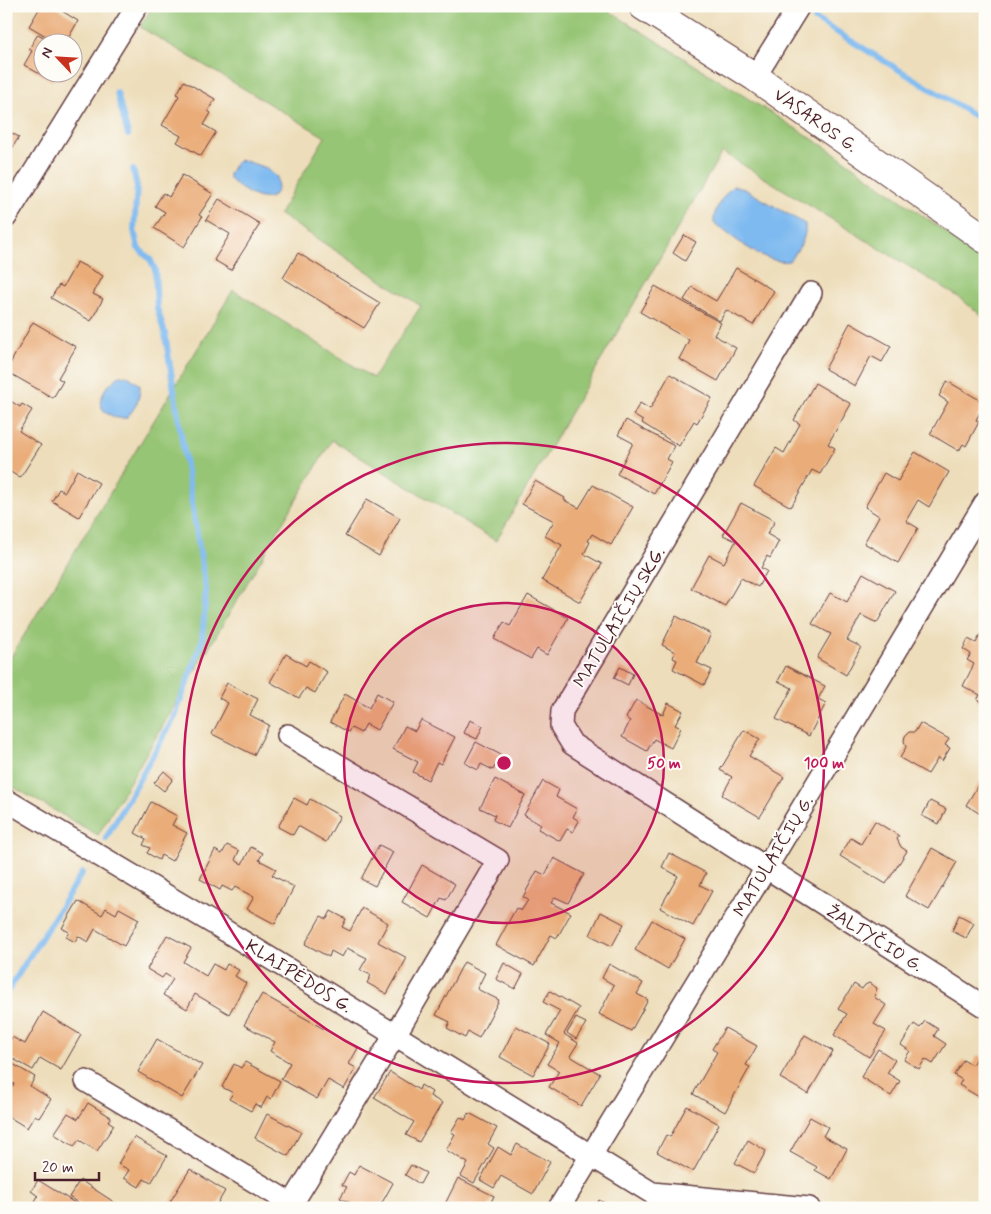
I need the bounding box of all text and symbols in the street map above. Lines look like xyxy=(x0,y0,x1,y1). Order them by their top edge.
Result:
north arrow xyxy=(32,32,82,82)
text: N xyxy=(37,45,57,61)
street label: VASAROS G. xyxy=(769,83,862,158)
street label: MATULAIČIŲ SKG. xyxy=(568,543,671,692)
centre of rings xyxy=(495,754,513,772)
text: 50 m xyxy=(647,754,681,774)
text: 100 m xyxy=(804,754,844,774)
street label: MATULAIČIŲ G. xyxy=(728,791,820,922)
street label: ŽALTYČIO G. xyxy=(822,900,927,978)
street label: KLAIPĖDOS G. xyxy=(241,934,356,1019)
scale bar xyxy=(35,1149,99,1181)
text: 20 m xyxy=(42,1158,74,1178)

